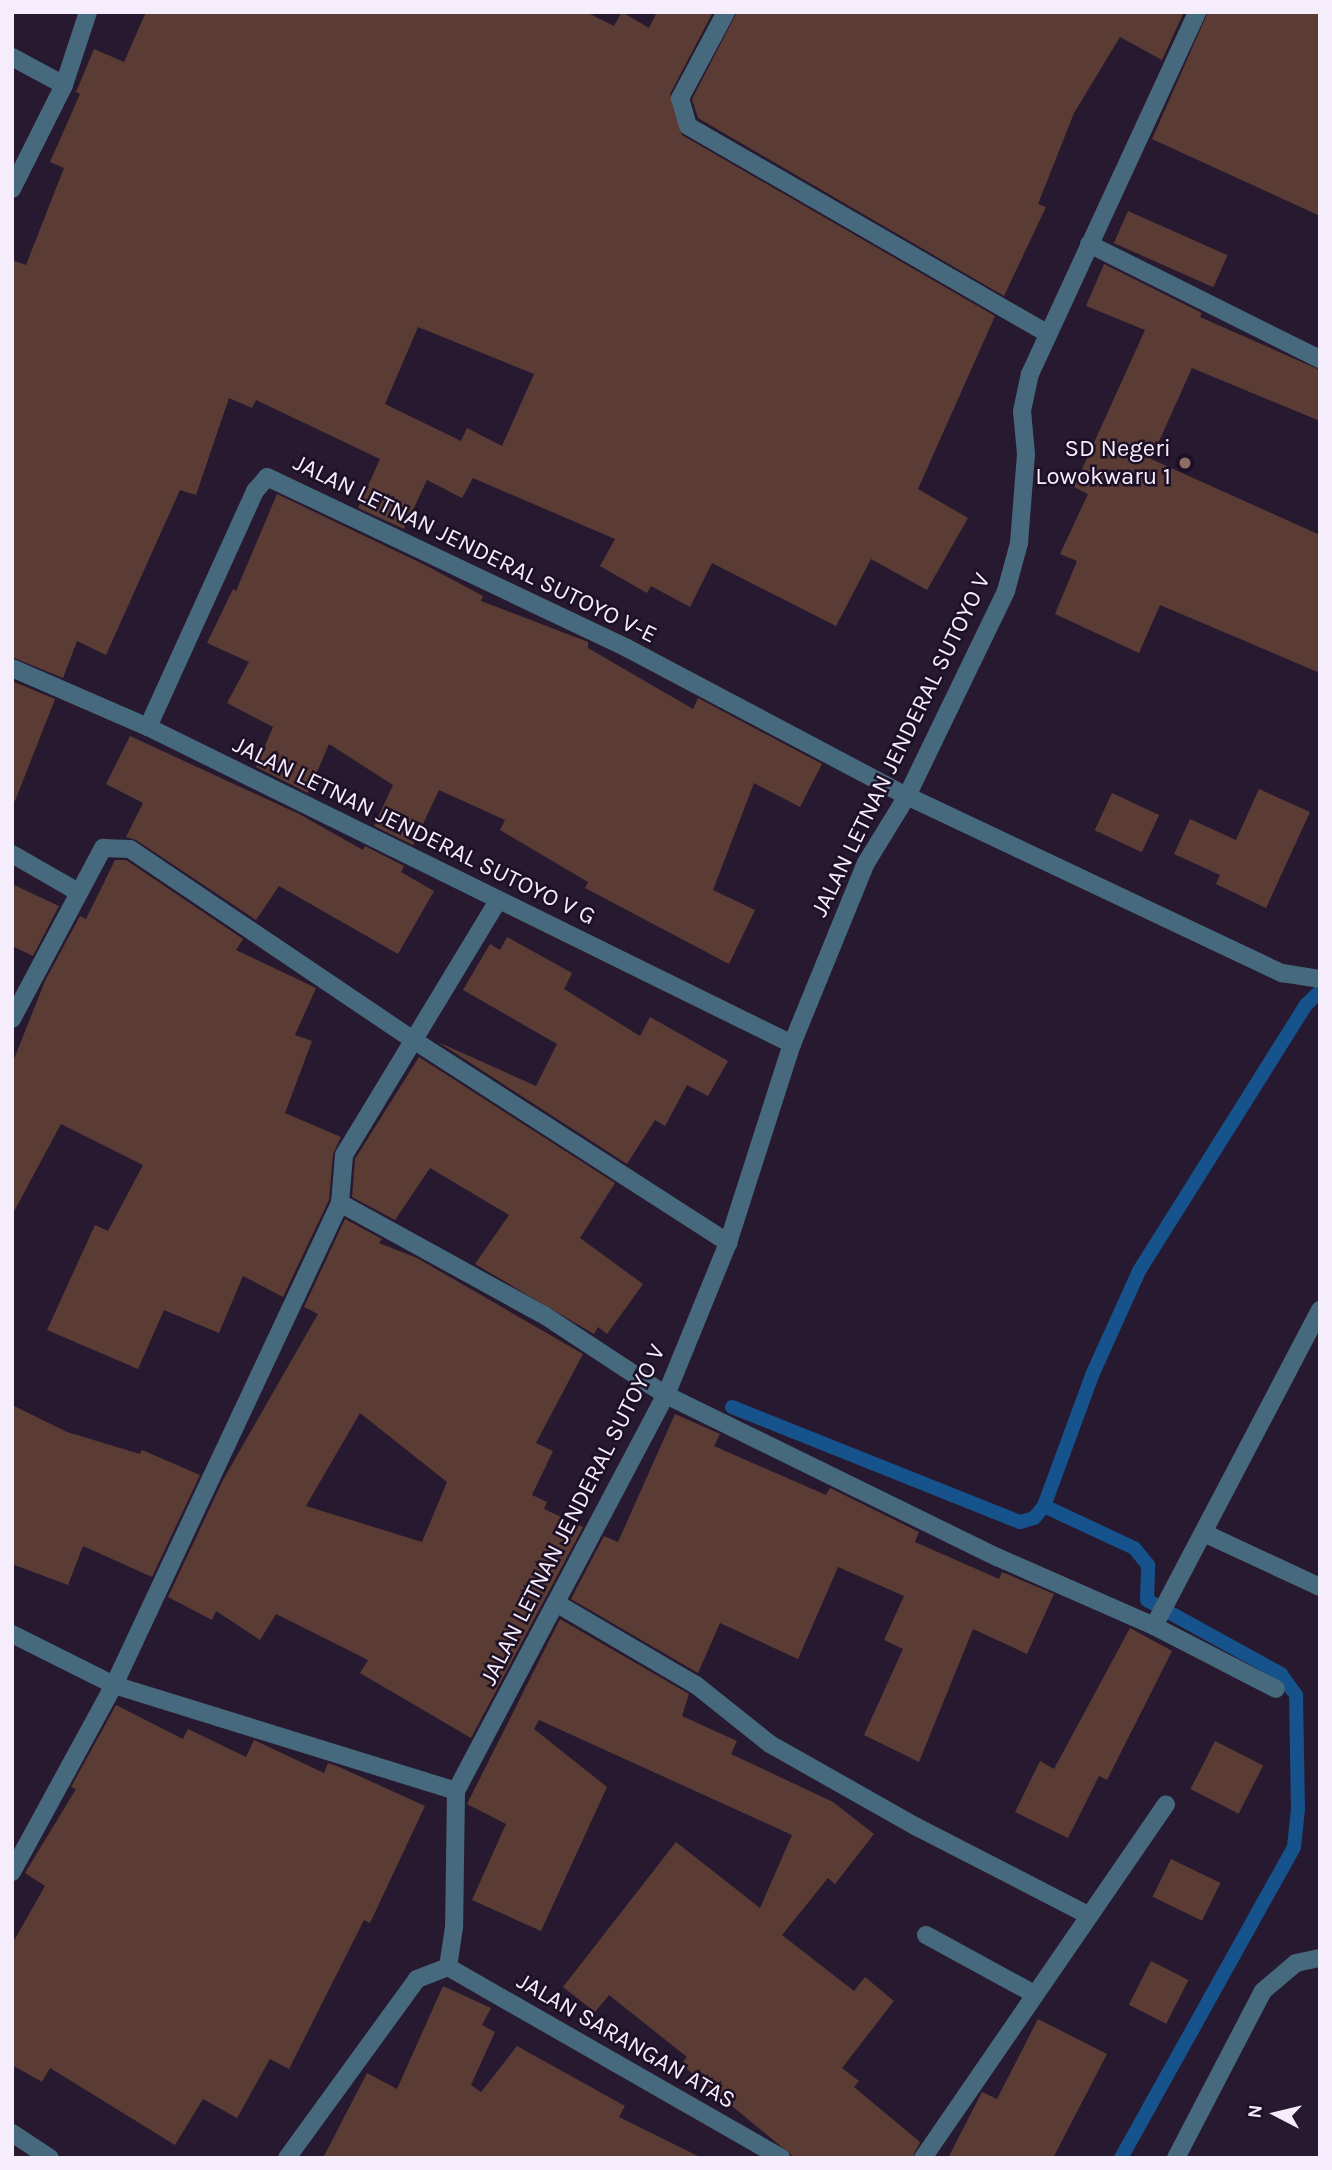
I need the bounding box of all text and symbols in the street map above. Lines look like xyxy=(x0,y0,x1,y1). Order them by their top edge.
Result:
place label: SD Negeri Lowokwaru 1 xyxy=(1035,435,1171,491)
street label: JALAN LETNAN JENDERAL SUTOYO V-E xyxy=(289,448,661,650)
marker: SD Negeri Lowokwaru 1 xyxy=(1177,455,1193,471)
street label: JALAN LETNAN JENDERAL SUTOYO V xyxy=(805,568,997,922)
street label: JALAN LETNAN JENDERAL SUTOYO V G xyxy=(228,730,600,932)
street label: JALAN LETNAN JENDERAL SUTOYO V xyxy=(474,1340,672,1690)
street label: JALAN SARANGAN ATAS xyxy=(512,1967,740,2115)
north arrow xyxy=(1241,2079,1311,2149)
text: N xyxy=(1243,2103,1267,2120)

